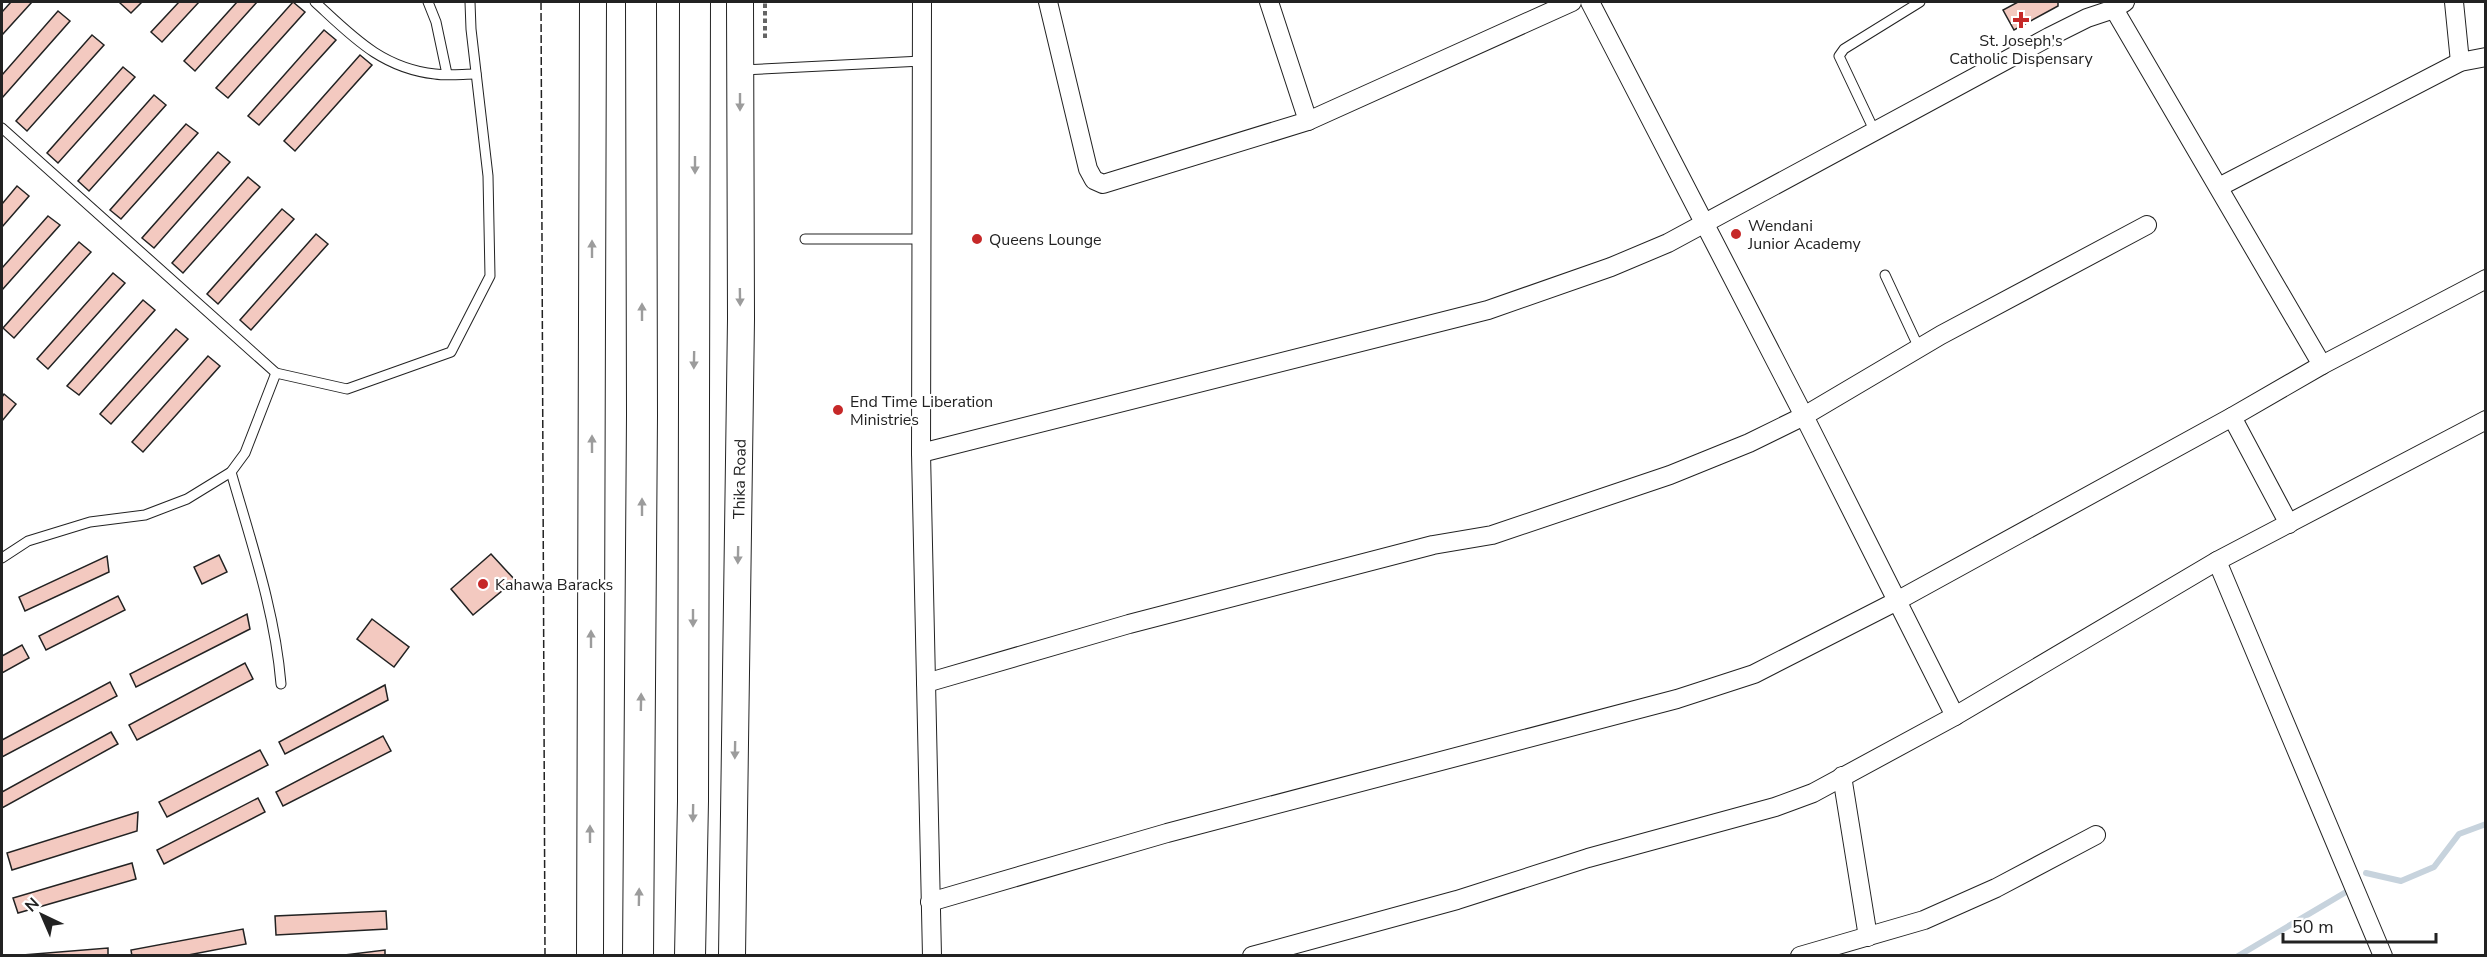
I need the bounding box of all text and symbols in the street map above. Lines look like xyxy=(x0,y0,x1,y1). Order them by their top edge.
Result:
marker: St. Joseph's Catholic Dispensary xyxy=(2012,11,2030,29)
place label: St. Joseph's Catholic Dispensary xyxy=(1949,30,2093,70)
one-way arrow xyxy=(735,92,745,111)
one-way arrow xyxy=(690,155,700,174)
place label: Wendani Junior Academy xyxy=(1747,215,1862,255)
marker: Wendani Junior Academy xyxy=(1729,227,1743,241)
place label: Queens Lounge xyxy=(989,229,1102,251)
marker: Queens Lounge xyxy=(970,232,984,246)
one-way arrow xyxy=(587,240,597,259)
one-way arrow xyxy=(736,287,745,306)
one-way arrow xyxy=(637,303,647,322)
one-way arrow xyxy=(689,350,699,369)
place label: End Time Liberation Ministries xyxy=(850,391,993,431)
marker: End Time Liberation Ministries xyxy=(831,403,845,417)
one-way arrow xyxy=(587,435,597,454)
street label: Thika Road xyxy=(728,439,752,519)
one-way arrow xyxy=(637,498,647,517)
one-way arrow xyxy=(733,545,743,564)
place label: Kahawa Baracks xyxy=(495,574,613,596)
marker: Kahawa Baracks xyxy=(476,577,490,591)
one-way arrow xyxy=(688,608,698,627)
one-way arrow xyxy=(586,630,596,649)
one-way arrow xyxy=(636,693,646,712)
one-way arrow xyxy=(730,740,740,759)
one-way arrow xyxy=(688,803,698,822)
one-way arrow xyxy=(585,825,595,844)
north arrow xyxy=(12,885,72,945)
one-way arrow xyxy=(634,888,644,907)
text: N xyxy=(20,893,44,917)
scale bar xyxy=(2283,906,2436,944)
text: 50 m xyxy=(2292,915,2334,939)

